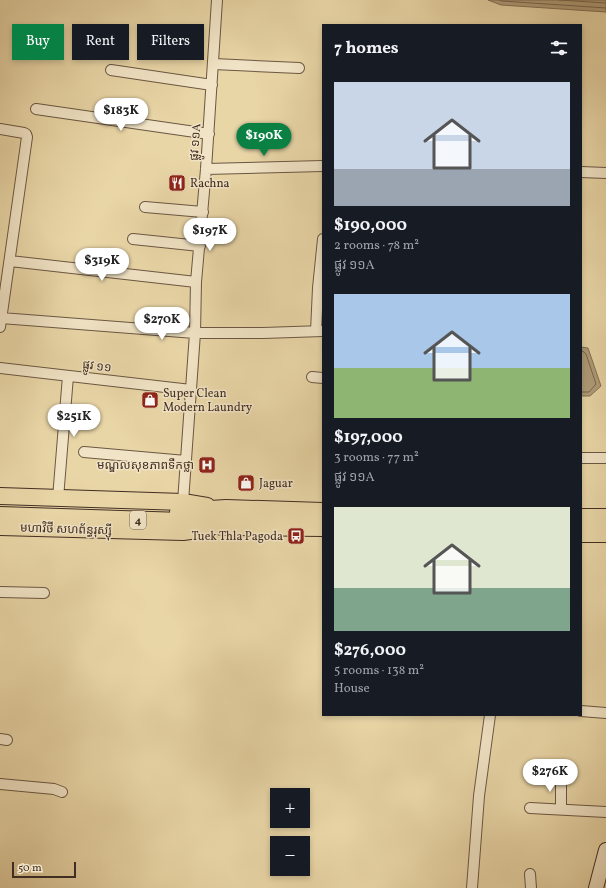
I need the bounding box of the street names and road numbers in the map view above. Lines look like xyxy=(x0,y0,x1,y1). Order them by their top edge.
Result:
street label: ផ្លូវ ១១A xyxy=(187,122,207,162)
street label: ផ្លូវ ១១ xyxy=(81,357,112,378)
road number: 4 xyxy=(130,511,146,529)
street label: មហាវិថី សហព័ន្ធរុស្ស៊ី xyxy=(20,520,113,541)

